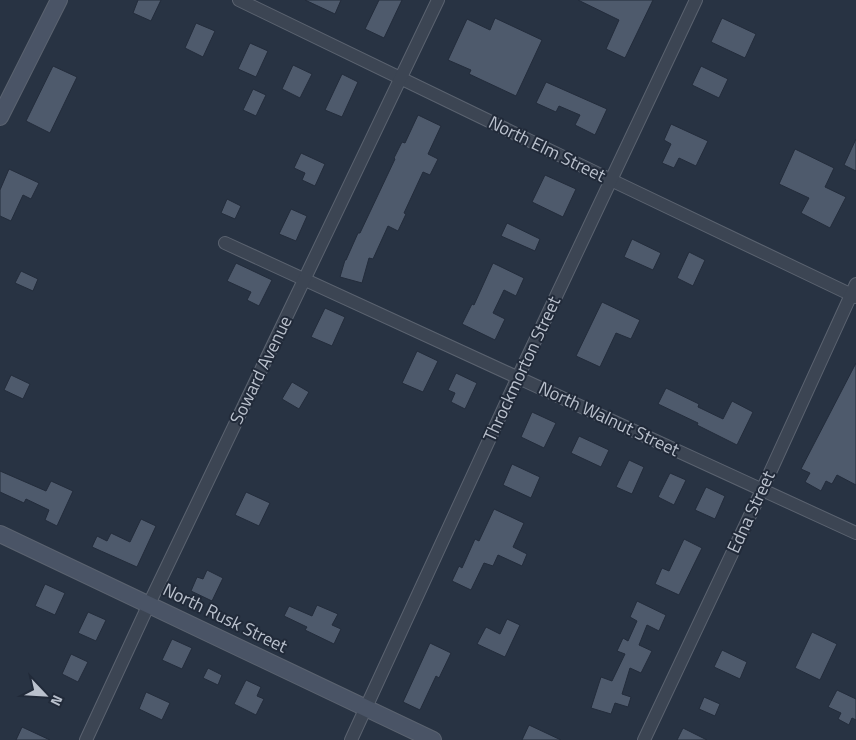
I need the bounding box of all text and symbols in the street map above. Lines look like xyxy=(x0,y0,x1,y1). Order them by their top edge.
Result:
street label: North Elm Street xyxy=(484,109,611,189)
street label: Throckmorton Street xyxy=(476,291,567,446)
street label: Soward Avenue xyxy=(223,311,298,429)
street label: North Walnut Street xyxy=(534,374,685,463)
street label: Edna Street xyxy=(720,465,782,558)
street label: North Rusk Street xyxy=(158,576,293,660)
north arrow xyxy=(20,670,70,720)
text: N xyxy=(46,692,69,710)

